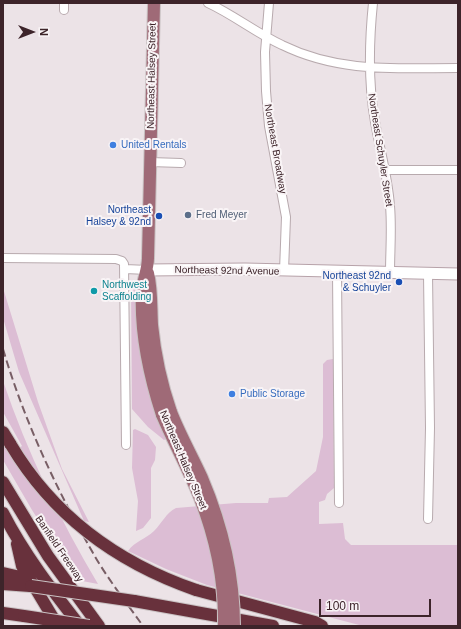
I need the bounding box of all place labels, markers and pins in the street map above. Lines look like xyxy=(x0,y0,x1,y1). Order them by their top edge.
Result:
place label: United Rentals xyxy=(121,139,187,151)
marker: United Rentals xyxy=(108,140,118,150)
place label: Northeast Halsey & 92nd xyxy=(86,204,151,228)
place label: Fred Meyer xyxy=(196,209,247,221)
marker: Fred Meyer xyxy=(183,210,193,220)
marker: Northeast Halsey & 92nd xyxy=(154,211,164,221)
place label: Northeast 92nd & Schuyler xyxy=(323,270,391,294)
marker: Northeast 92nd & Schuyler xyxy=(394,277,404,287)
place label: Northwest Scaffolding xyxy=(102,279,151,302)
marker: Northwest Scaffolding xyxy=(89,286,99,296)
place label: Public Storage xyxy=(240,388,305,400)
marker: Public Storage xyxy=(227,389,237,399)

